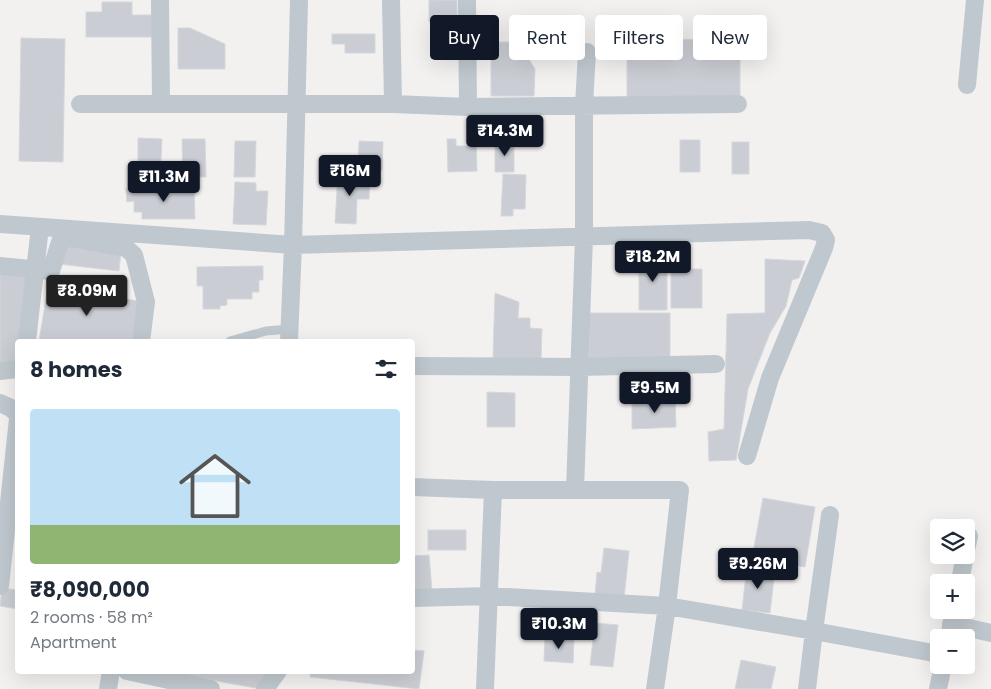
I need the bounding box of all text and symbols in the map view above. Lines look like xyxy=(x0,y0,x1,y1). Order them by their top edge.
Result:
chip: Buy xyxy=(430,15,499,60)
chip: Rent xyxy=(509,15,585,60)
chip: Filters xyxy=(595,15,683,60)
chip: New xyxy=(693,15,767,60)
pin: ₹14.3M xyxy=(464,114,546,157)
text: ₹14.3M xyxy=(477,119,533,142)
pin: ₹16M xyxy=(320,154,380,197)
text: ₹16M xyxy=(330,159,370,182)
pin: ₹11.3M xyxy=(123,160,205,203)
text: ₹11.3M xyxy=(139,165,189,188)
pin: ₹18.2M xyxy=(612,240,694,283)
text: ₹18.2M xyxy=(626,245,680,268)
pin: ₹8.09M xyxy=(46,274,128,317)
text: ₹8.09M xyxy=(57,279,117,302)
text: 8 homes xyxy=(30,355,122,384)
icon: filters xyxy=(372,355,400,383)
pin: ₹9.5M xyxy=(620,372,690,414)
text: ₹9.5M xyxy=(630,376,680,399)
icon: home xyxy=(170,441,260,531)
map controls xyxy=(930,519,975,674)
button: layers xyxy=(930,519,975,564)
pin: ₹9.26M xyxy=(717,548,799,590)
text: ₹9.26M xyxy=(729,552,787,575)
button: + xyxy=(930,574,975,619)
text: ₹8,090,000 xyxy=(30,575,150,604)
text: 2 rooms · 58 m² xyxy=(30,606,153,629)
pin: ₹10.3M xyxy=(518,608,600,650)
text: ₹10.3M xyxy=(532,612,586,635)
button: − xyxy=(930,629,975,674)
text: Apartment xyxy=(30,631,117,654)

